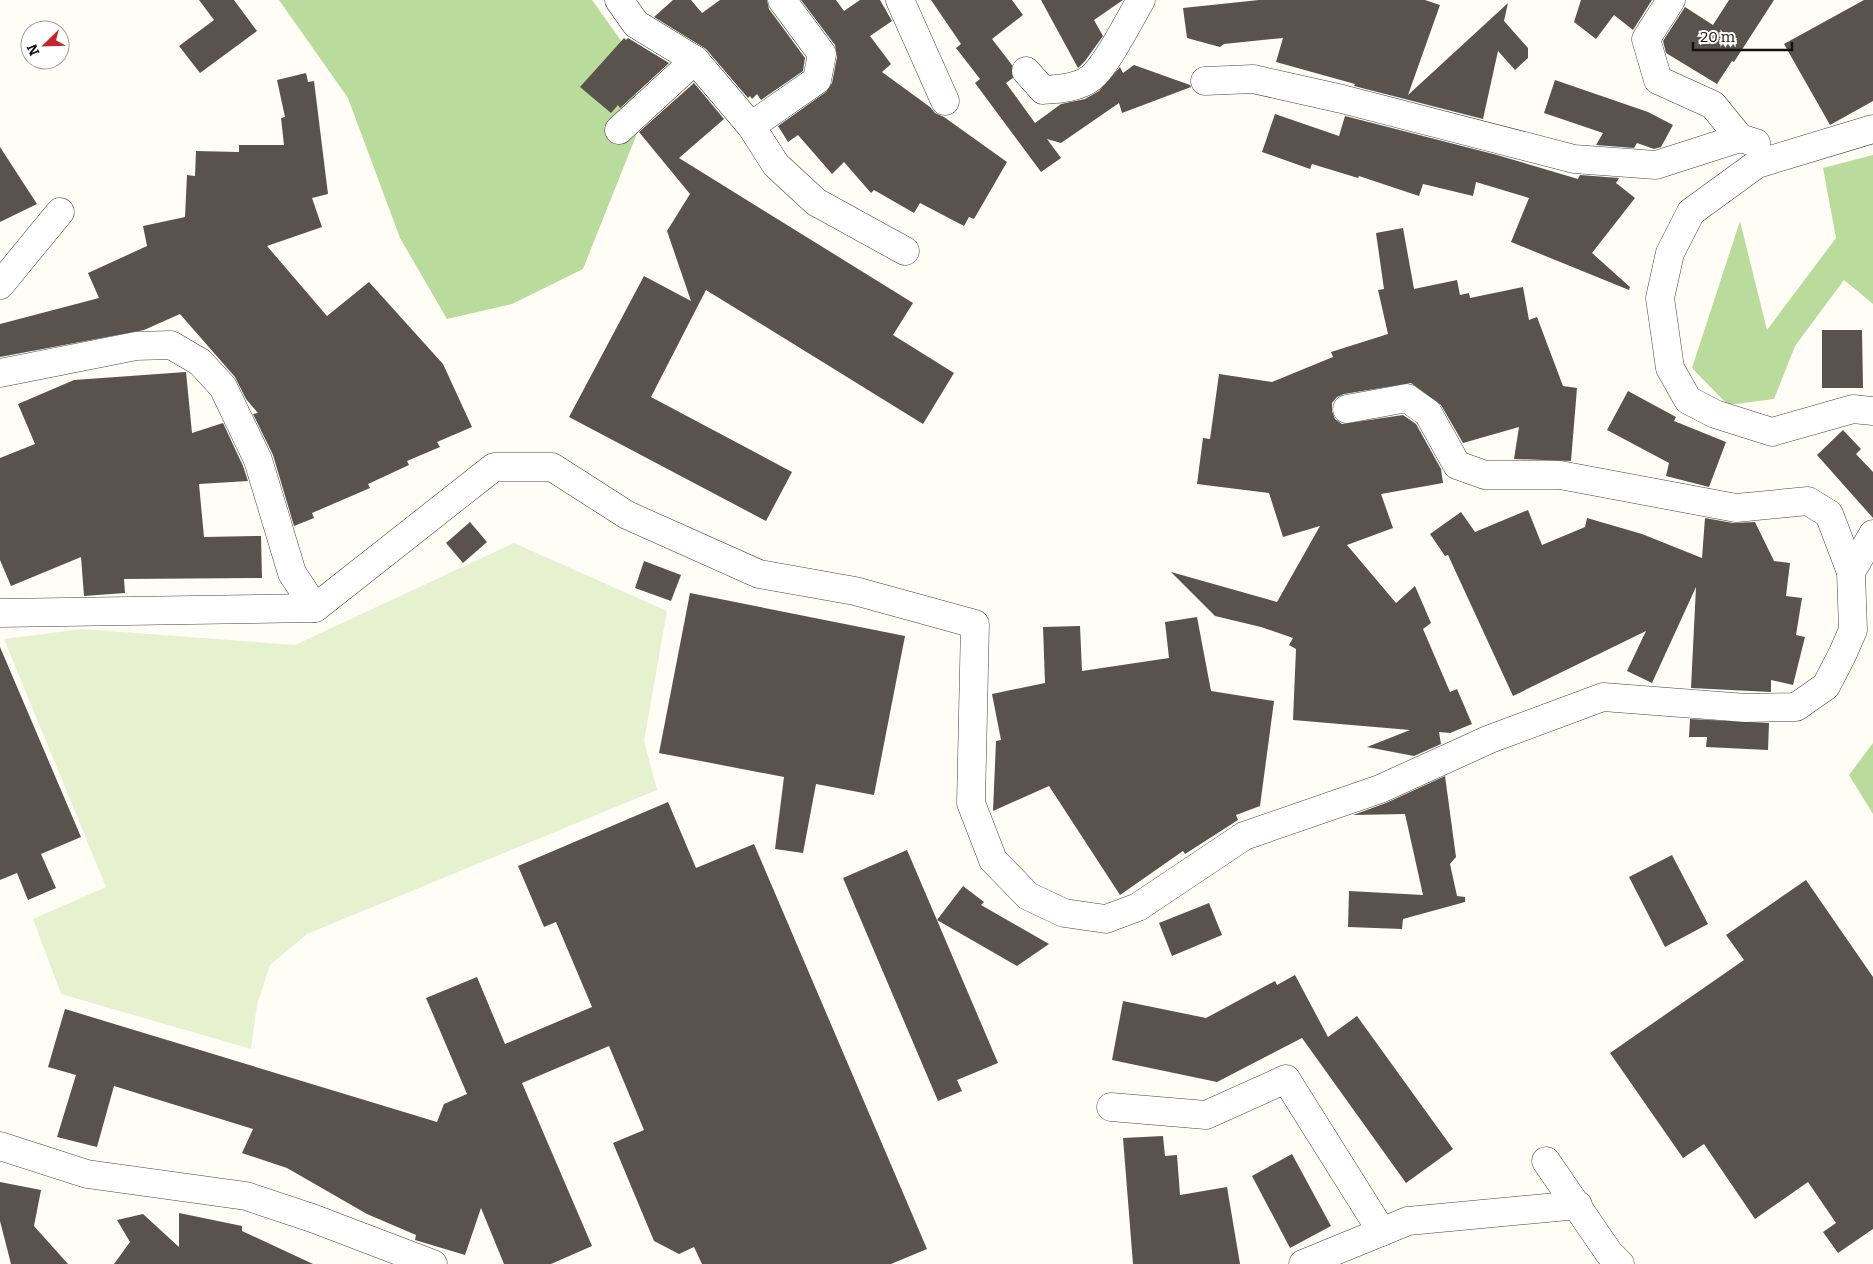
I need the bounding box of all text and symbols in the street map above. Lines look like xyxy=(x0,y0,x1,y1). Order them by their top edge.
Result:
north arrow xyxy=(20,20,70,70)
scale bar xyxy=(1693,20,1792,52)
text: 20 m xyxy=(1700,28,1736,46)
text: N xyxy=(23,41,43,58)

